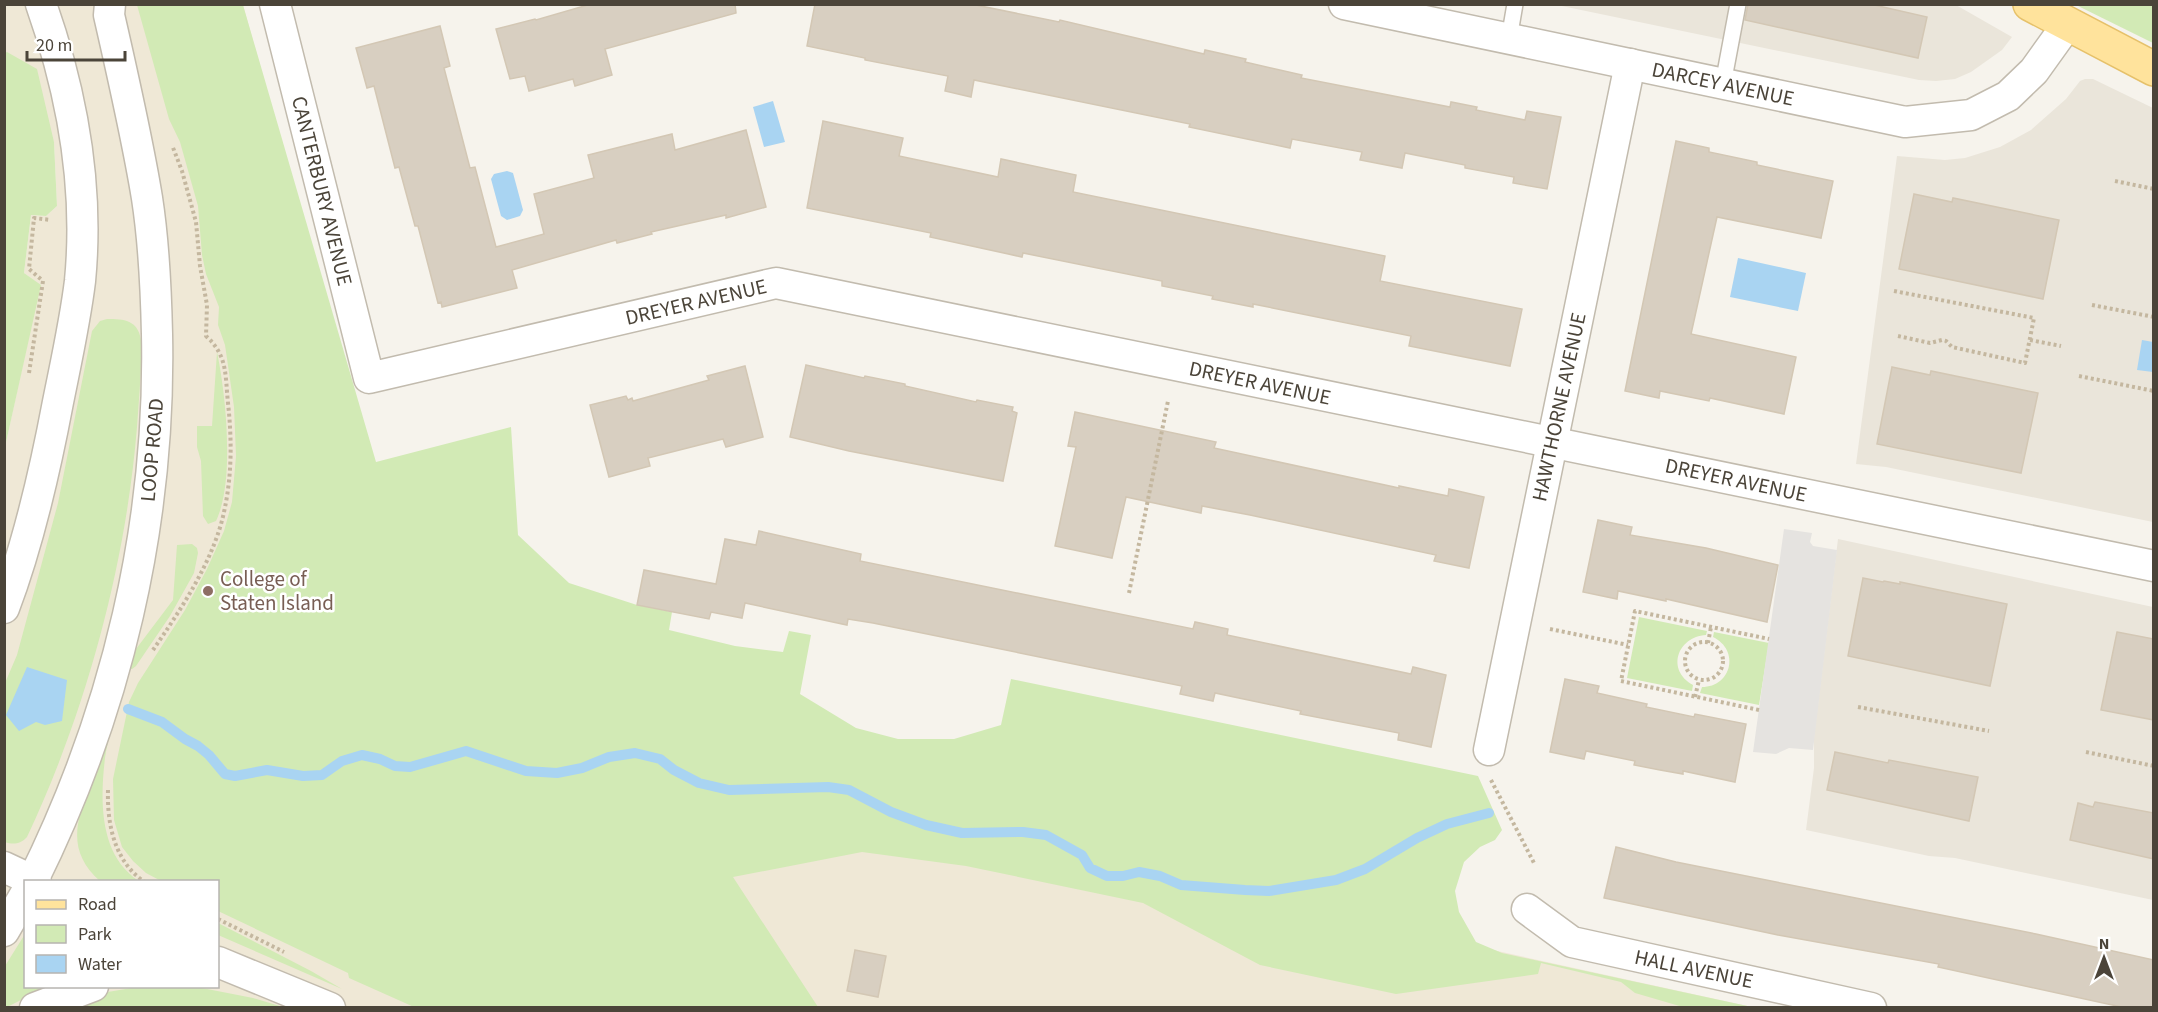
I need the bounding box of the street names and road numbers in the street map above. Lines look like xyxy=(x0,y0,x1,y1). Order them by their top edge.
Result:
street label: DARCEY AVENUE xyxy=(1649,54,1797,114)
street label: CANTERBURY AVENUE xyxy=(284,93,360,289)
street label: DREYER AVENUE xyxy=(622,271,770,333)
street label: HAWTHORNE AVENUE xyxy=(1524,310,1594,504)
street label: DREYER AVENUE xyxy=(1186,353,1334,413)
street label: LOOP ROAD xyxy=(133,397,171,503)
street label: DREYER AVENUE xyxy=(1662,450,1810,510)
street label: HALL AVENUE xyxy=(1632,942,1756,996)

